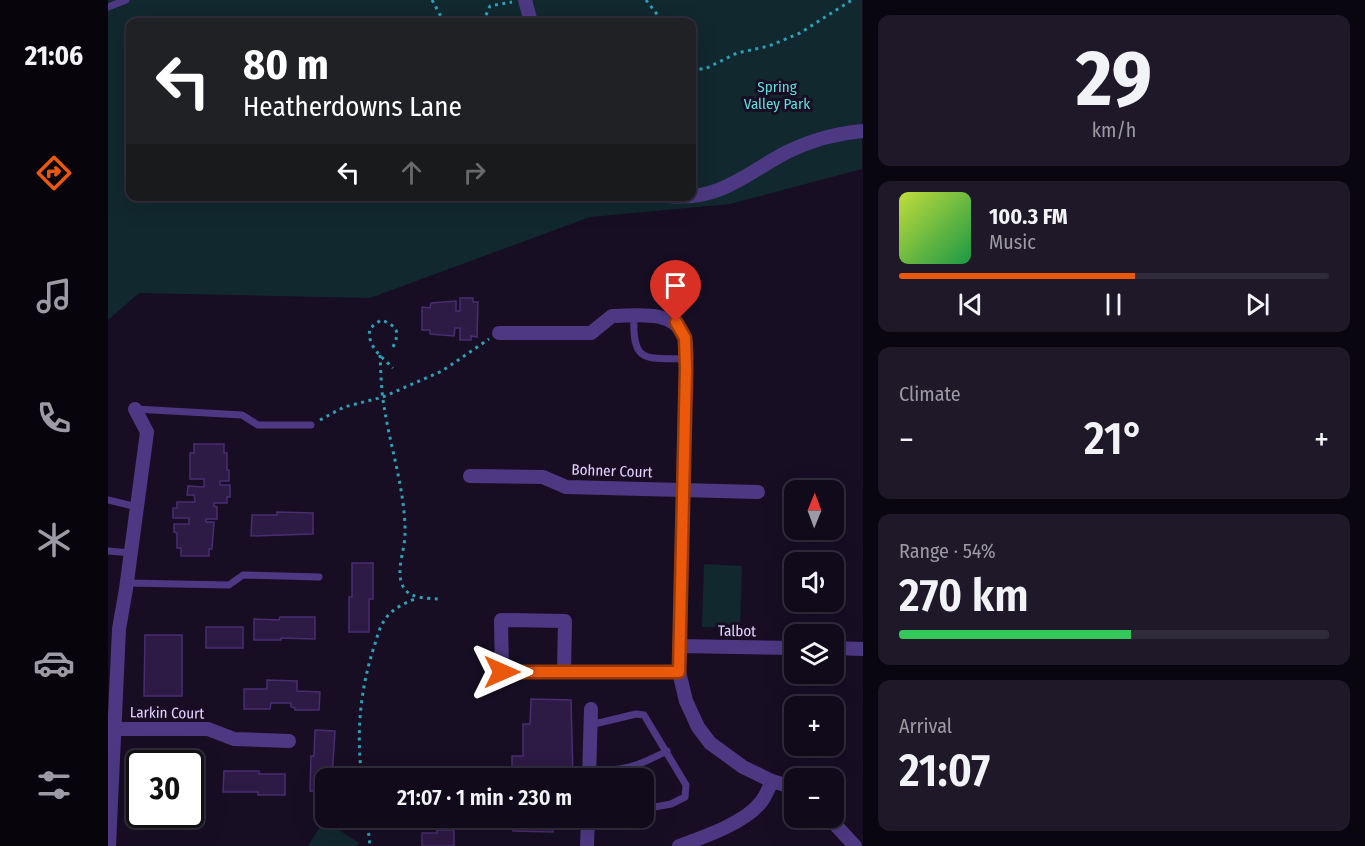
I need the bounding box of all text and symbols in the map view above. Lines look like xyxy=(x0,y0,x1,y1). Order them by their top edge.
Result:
text: 29 xyxy=(1076,32,1152,126)
text: 21:06 xyxy=(25,40,83,72)
text: 80 m xyxy=(243,40,329,90)
icon: left xyxy=(144,42,222,120)
park label: Spring Valley Park xyxy=(744,78,810,113)
text: Heatherdowns Lane xyxy=(243,91,462,123)
text: km/h xyxy=(1092,118,1136,142)
icon: directions xyxy=(33,152,75,194)
icon: left xyxy=(332,156,365,189)
icon: ahead xyxy=(395,156,428,189)
icon: right xyxy=(458,156,491,189)
text: 100.3 FM xyxy=(989,203,1068,230)
text: Music xyxy=(989,230,1036,254)
pin xyxy=(650,260,701,322)
icon: arrive xyxy=(659,269,692,302)
icon: music xyxy=(33,275,75,317)
icon: previous xyxy=(954,288,987,321)
icon: pause xyxy=(1097,288,1130,321)
icon: next xyxy=(1241,288,1274,321)
text: Climate xyxy=(899,382,961,406)
icon: phone xyxy=(33,397,75,439)
text: 21° xyxy=(1084,412,1144,466)
text: − xyxy=(899,420,914,460)
text: + xyxy=(1314,420,1329,460)
street label: Bohner Court xyxy=(571,461,653,481)
north arrow xyxy=(784,480,844,540)
map controls xyxy=(784,480,844,828)
icon: climate xyxy=(33,519,75,561)
text: Range · 54% xyxy=(899,539,996,563)
button: sound xyxy=(784,552,844,612)
text: 270 km xyxy=(899,569,1029,623)
street label: Talbot xyxy=(718,622,756,640)
button: layers xyxy=(784,624,844,684)
position arrow xyxy=(470,640,534,704)
icon: car xyxy=(33,642,75,684)
button: + xyxy=(784,696,844,756)
street label: Larkin Court xyxy=(130,703,205,723)
text: Arrival xyxy=(899,714,952,738)
text: 21:07 xyxy=(899,744,990,798)
speed limit sign: 30 xyxy=(126,750,204,828)
icon: filters xyxy=(33,764,75,806)
button: − xyxy=(784,768,844,828)
text: 21:07 · 1 min · 230 m xyxy=(397,784,572,811)

